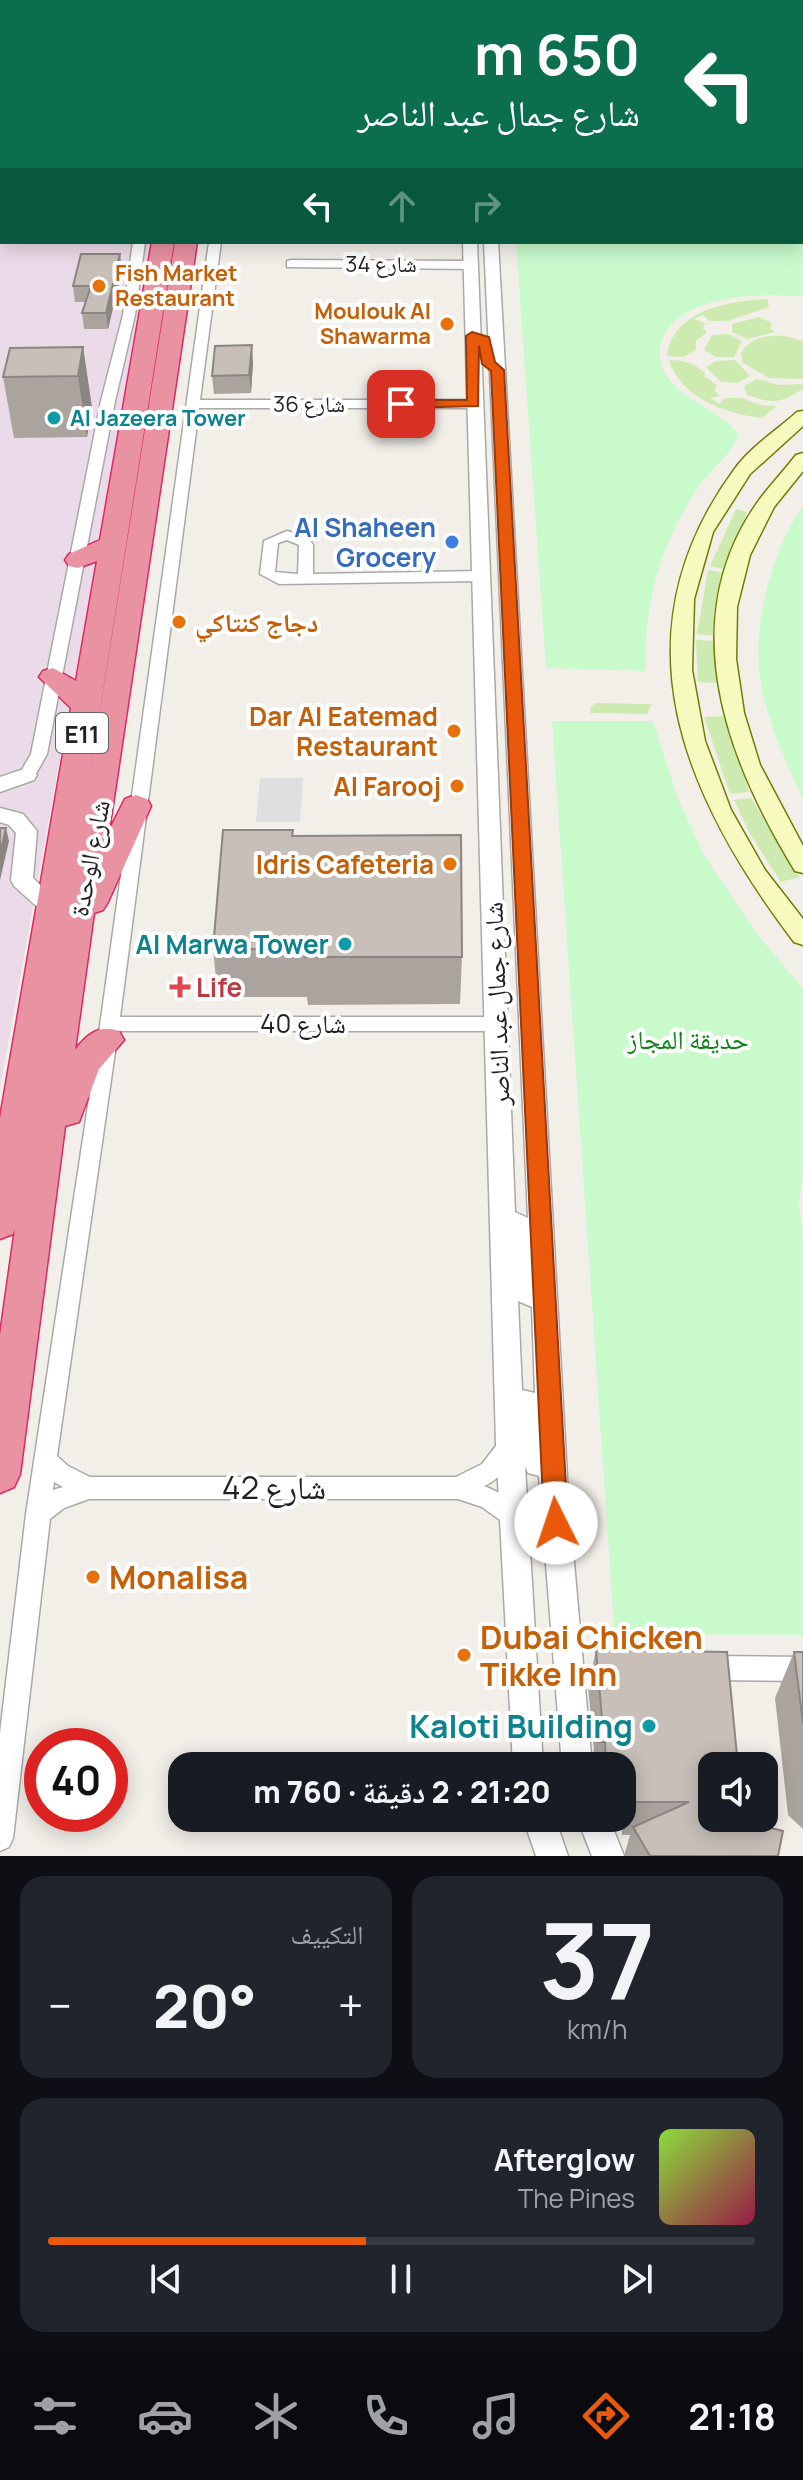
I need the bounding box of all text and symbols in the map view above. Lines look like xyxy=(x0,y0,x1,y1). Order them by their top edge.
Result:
text: 650 m xyxy=(474,15,640,92)
icon: left xyxy=(668,32,772,136)
text: شارع جمال عبد الناصر xyxy=(357,88,640,137)
icon: left xyxy=(296,184,340,228)
icon: ahead xyxy=(380,184,424,228)
icon: right xyxy=(464,184,508,228)
street label: شارع 34 xyxy=(345,249,417,279)
place label: Fish Market Restaurant xyxy=(115,258,237,313)
marker: Fish Market Restaurant xyxy=(90,277,108,295)
place label: Moulouk Al Shawarma xyxy=(314,296,431,351)
marker: Moulouk Al Shawarma xyxy=(438,315,456,333)
pin xyxy=(367,370,435,438)
icon: arrive xyxy=(379,382,423,426)
street label: شارع 36 xyxy=(273,389,345,419)
place label: Al Jazeera Tower xyxy=(70,403,246,433)
marker: Al Jazeera Tower xyxy=(45,409,63,427)
place label: Al Shaheen Grocery xyxy=(294,509,436,575)
marker: Al Shaheen Grocery xyxy=(443,533,461,551)
place label: دجاج كنتاكي xyxy=(195,604,318,643)
marker: دجاج كنتاكي xyxy=(170,613,188,631)
place label: Dar Al Eatemad Restaurant xyxy=(249,698,438,764)
road number: E11 xyxy=(56,713,108,753)
marker: Dar Al Eatemad Restaurant xyxy=(445,722,463,740)
place label: Al Farooj xyxy=(333,768,441,804)
marker: Al Farooj xyxy=(448,777,466,795)
street label: شارع الوحدة xyxy=(60,797,118,919)
place label: Idris Cafeteria xyxy=(256,846,434,882)
marker: Idris Cafeteria xyxy=(441,855,459,873)
street label: شارع جمال عبد الناصر xyxy=(474,901,518,1108)
place label: Al Marwa Tower xyxy=(136,926,329,962)
marker: Al Marwa Tower xyxy=(336,935,354,953)
place label: Life xyxy=(196,969,242,1005)
marker: Life xyxy=(171,978,189,996)
street label: شارع 40 xyxy=(260,1005,346,1041)
park label: حديقة المجاز xyxy=(626,1021,749,1057)
street label: شارع 42 xyxy=(222,1465,326,1509)
position arrow xyxy=(514,1481,598,1565)
place label: Monalisa xyxy=(109,1555,248,1599)
marker: Monalisa xyxy=(84,1568,102,1586)
place label: Dubai Chicken Tikke Inn xyxy=(480,1615,703,1696)
marker: Dubai Chicken Tikke Inn xyxy=(455,1646,473,1664)
place label: Kaloti Building xyxy=(409,1704,633,1748)
marker: Kaloti Building xyxy=(640,1717,658,1735)
speed limit sign: 40 xyxy=(24,1728,128,1832)
map controls xyxy=(698,1752,778,1832)
button: sound xyxy=(698,1752,778,1832)
text: 21:20 · 2 دقيقة · 760 m xyxy=(253,1771,551,1812)
text: 37 xyxy=(539,1888,655,2030)
text: التكييف xyxy=(291,1916,364,1952)
text: 20° xyxy=(153,1964,257,2046)
text: − xyxy=(48,1975,72,2035)
text: + xyxy=(338,1975,363,2035)
text: km/h xyxy=(567,2011,627,2047)
text: Afterglow xyxy=(494,2139,635,2180)
text: The Pines xyxy=(518,2180,635,2216)
icon: previous xyxy=(144,2257,188,2301)
icon: pause xyxy=(379,2257,423,2301)
icon: next xyxy=(615,2257,659,2301)
icon: filters xyxy=(27,2388,83,2444)
icon: car xyxy=(137,2388,193,2444)
icon: climate xyxy=(248,2388,304,2444)
icon: phone xyxy=(358,2388,414,2444)
icon: music xyxy=(468,2388,524,2444)
icon: directions xyxy=(578,2388,634,2444)
text: 21:18 xyxy=(689,2392,776,2441)

